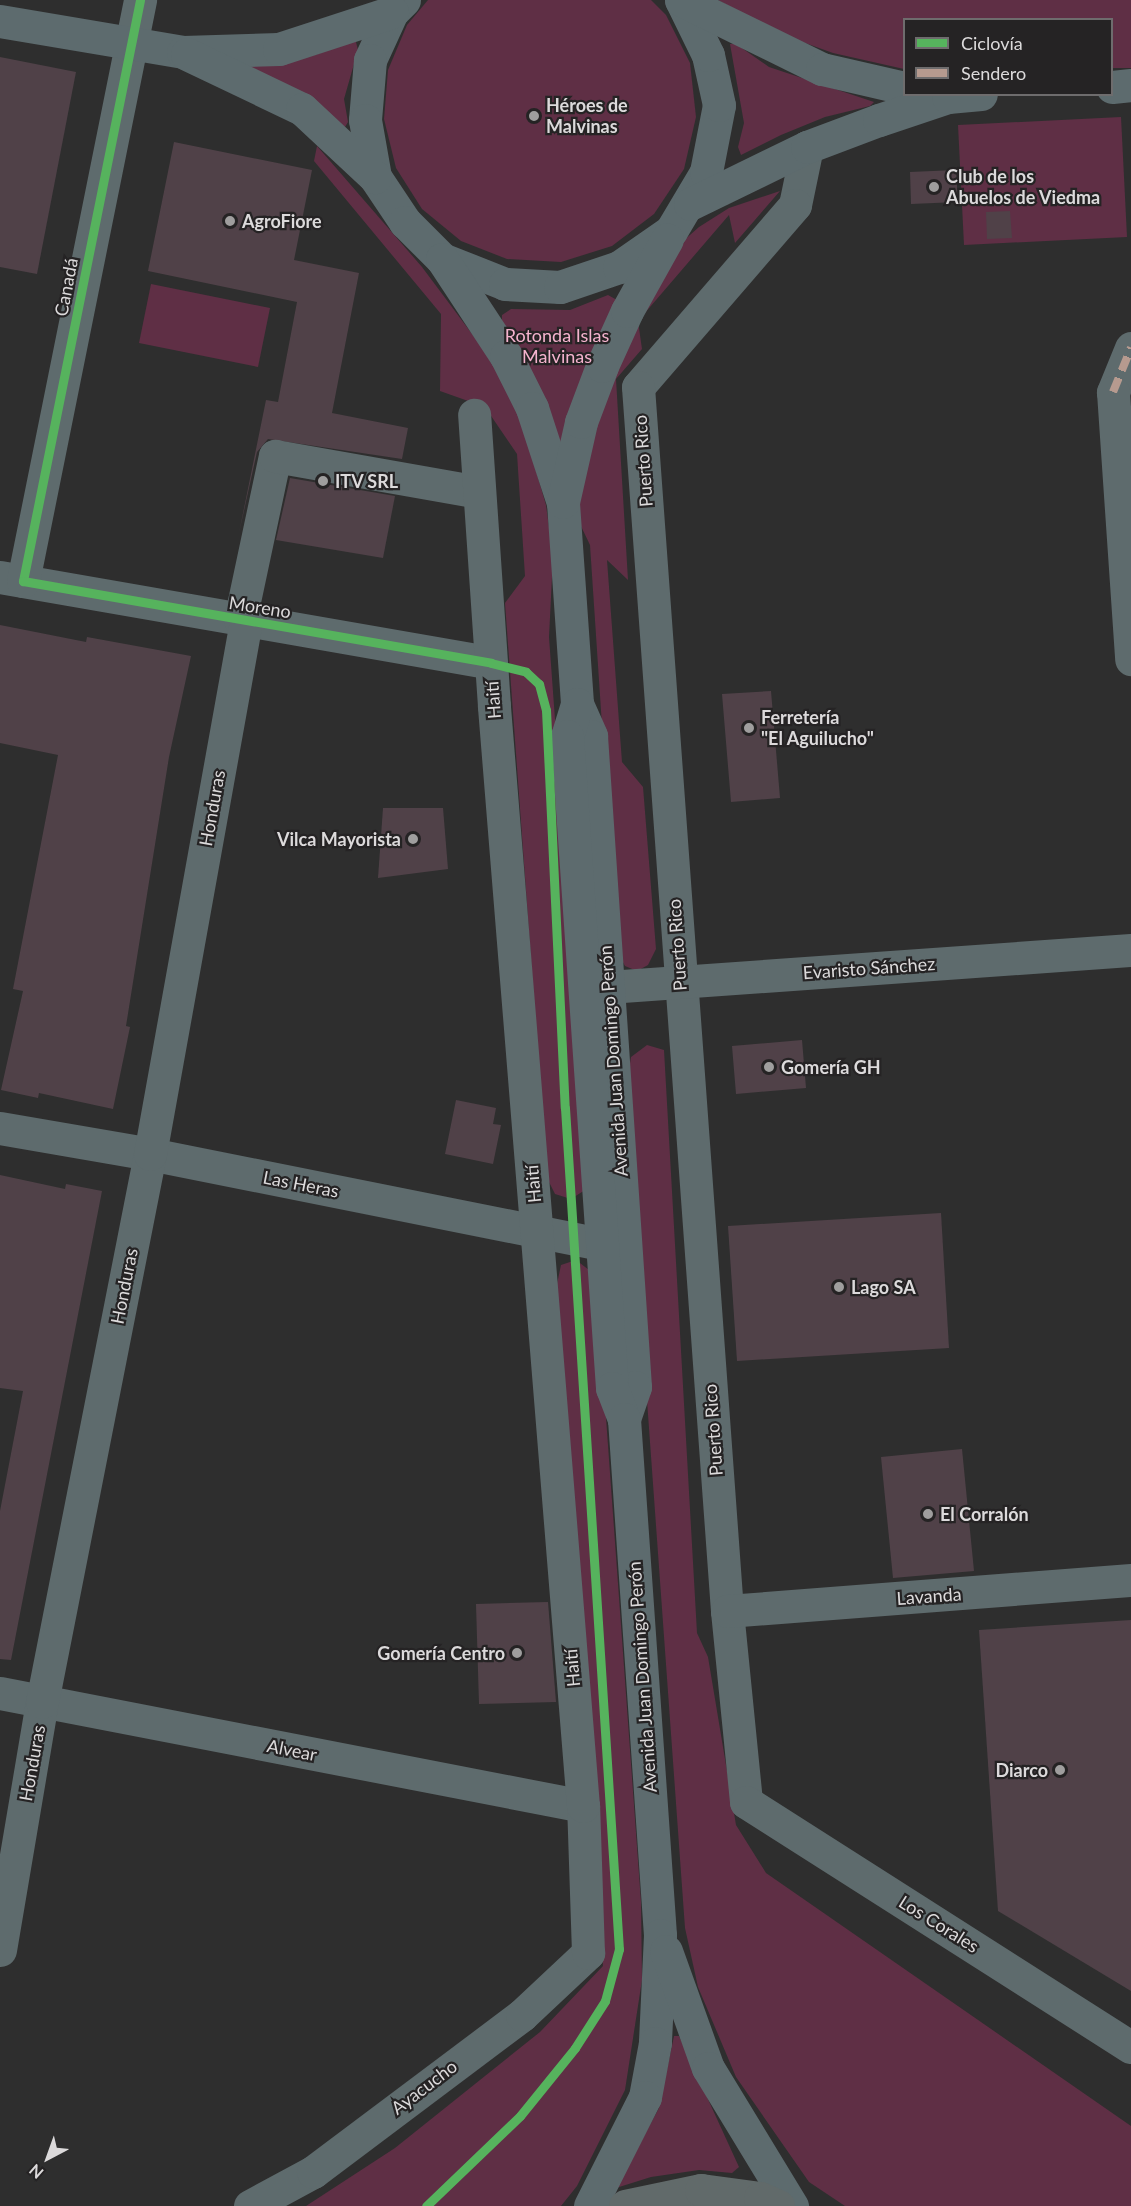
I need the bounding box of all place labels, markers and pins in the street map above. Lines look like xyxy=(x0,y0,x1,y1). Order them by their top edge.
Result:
place label: Héroes de Malvinas xyxy=(546,95,628,138)
marker: Héroes de Malvinas xyxy=(527,109,541,123)
place label: Club de los Abuelos de Viedma xyxy=(946,166,1101,208)
marker: Club de los Abuelos de Viedma xyxy=(927,180,941,194)
place label: AgroFiore xyxy=(242,210,322,232)
marker: AgroFiore xyxy=(223,214,237,228)
place label: ITV SRL xyxy=(335,470,399,492)
marker: ITV SRL xyxy=(316,474,330,488)
place label: Ferretería "El Aguilucho" xyxy=(761,707,874,750)
marker: Ferretería "El Aguilucho" xyxy=(742,721,756,735)
place label: Vilca Mayorista xyxy=(277,828,401,850)
marker: Vilca Mayorista xyxy=(406,832,420,846)
place label: Gomería GH xyxy=(781,1056,881,1078)
marker: Gomería GH xyxy=(762,1060,776,1074)
place label: Lago SA xyxy=(851,1276,916,1298)
marker: Lago SA xyxy=(832,1280,846,1294)
place label: El Corralón xyxy=(940,1503,1029,1525)
marker: El Corralón xyxy=(921,1507,935,1521)
place label: Gomería Centro xyxy=(377,1642,505,1664)
marker: Gomería Centro xyxy=(510,1646,524,1660)
place label: Diarco xyxy=(995,1759,1048,1781)
marker: Diarco xyxy=(1053,1763,1067,1777)

